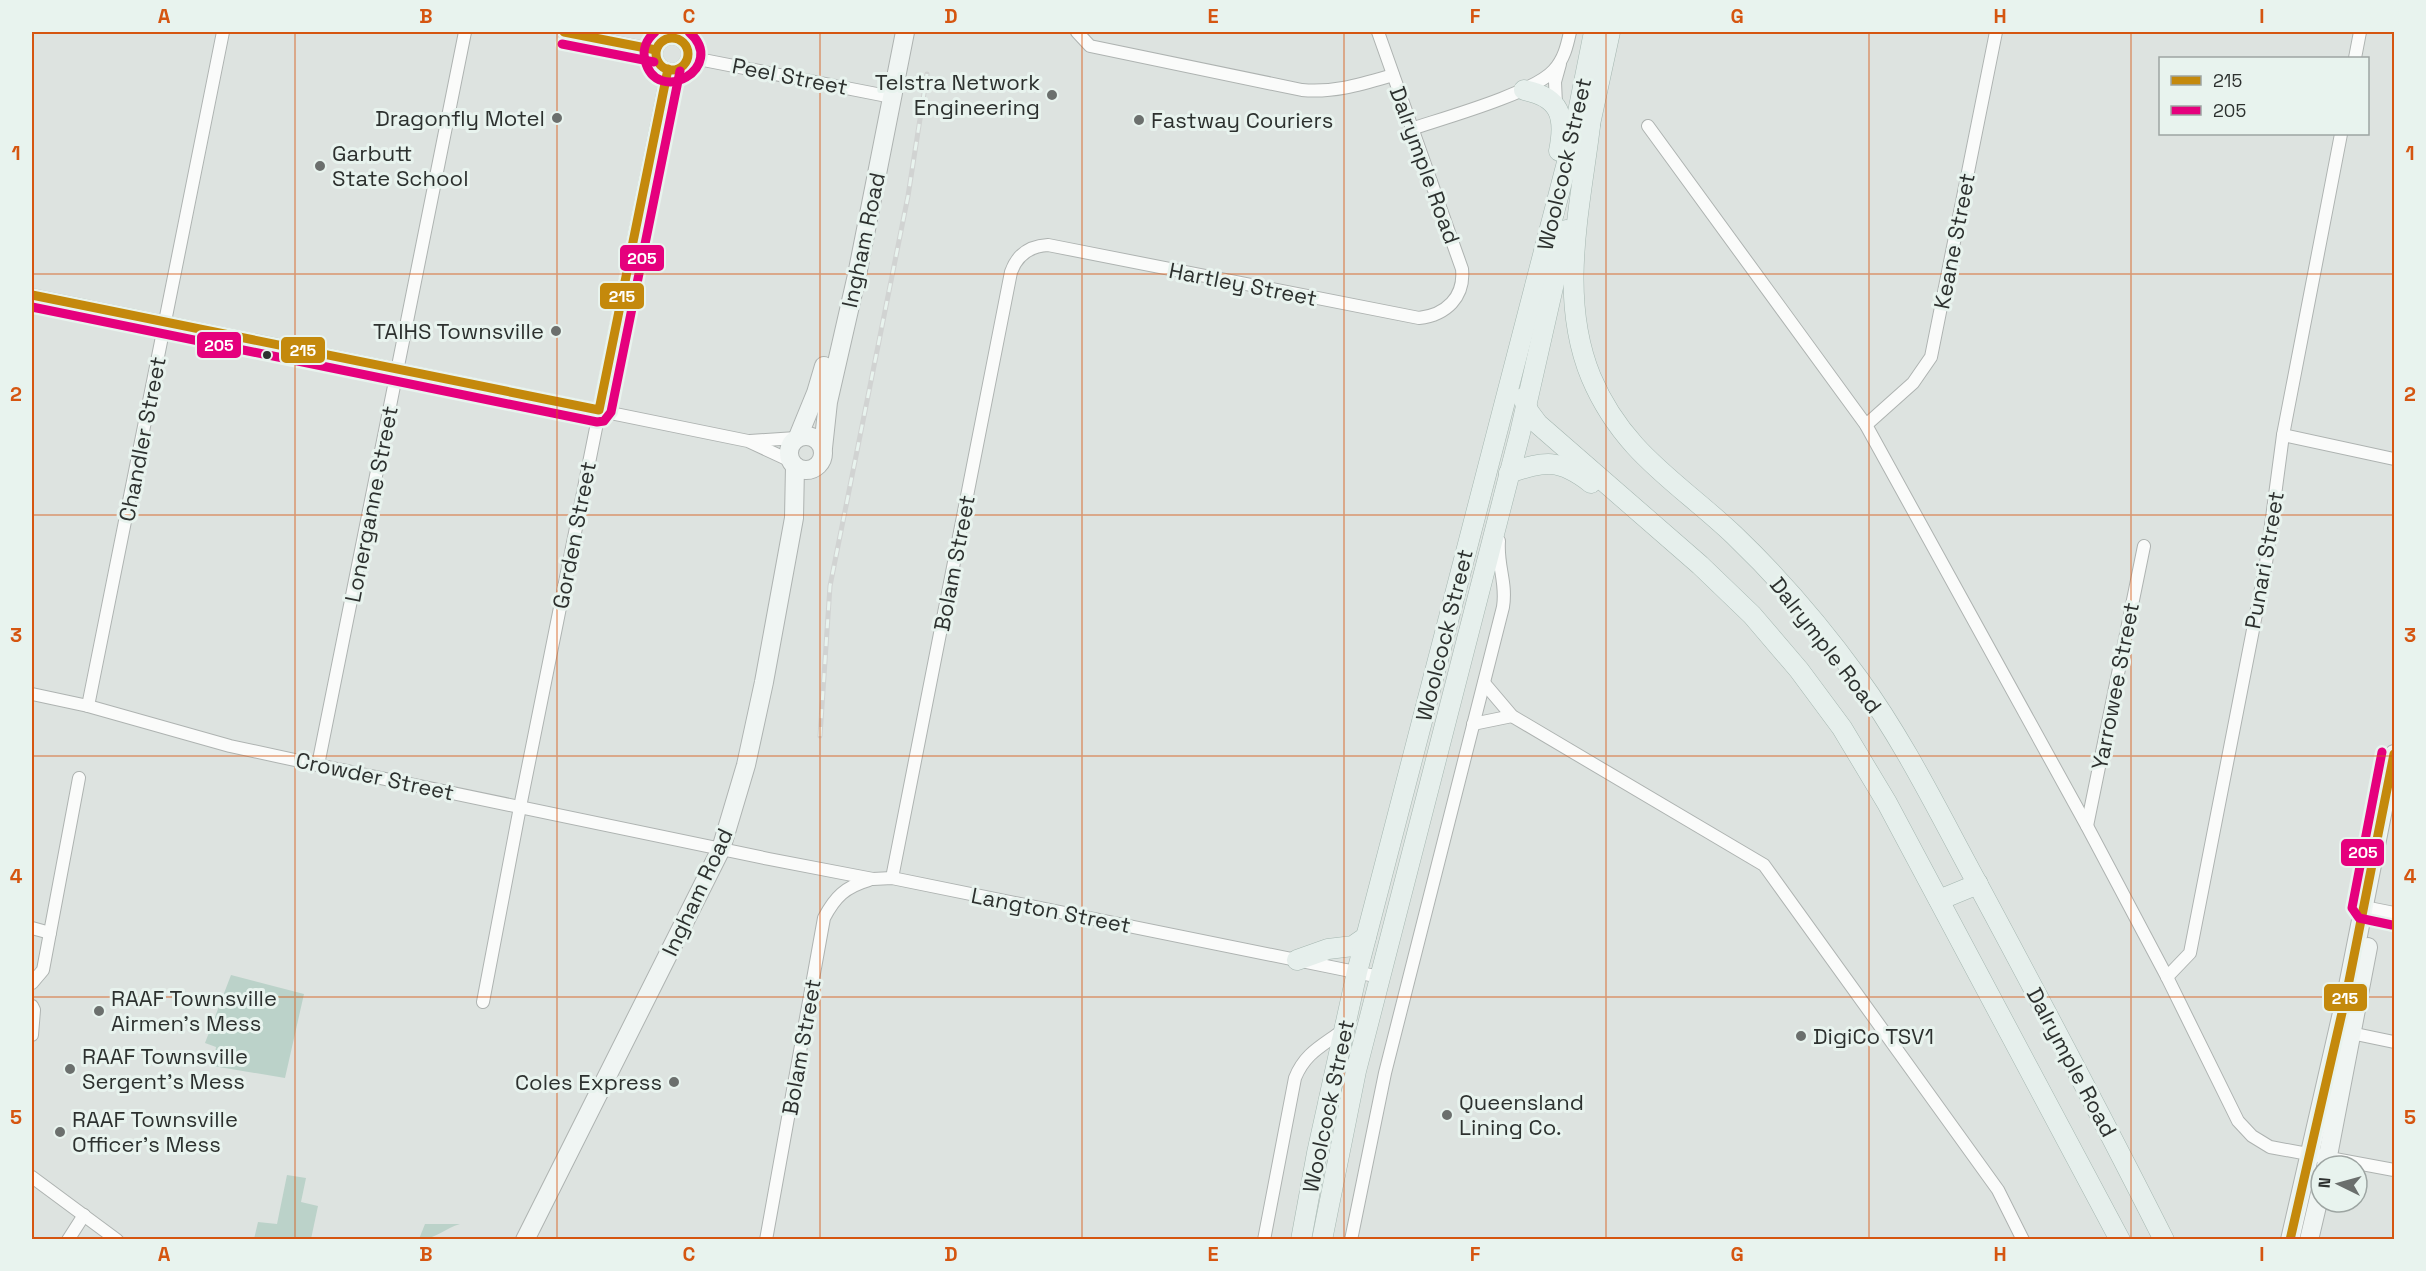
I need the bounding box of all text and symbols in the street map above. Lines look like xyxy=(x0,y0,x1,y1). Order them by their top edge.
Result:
text: A xyxy=(158,3,171,29)
text: B xyxy=(419,3,433,29)
text: C xyxy=(683,3,696,29)
text: D xyxy=(944,3,958,29)
text: E xyxy=(1207,3,1219,29)
text: F xyxy=(1470,3,1481,29)
text: G xyxy=(1730,3,1744,29)
text: H xyxy=(1993,3,2007,29)
text: I xyxy=(2259,3,2265,29)
street label: Peel Street xyxy=(730,51,850,101)
legend xyxy=(2159,57,2369,135)
place label: Telstra Network Engineering xyxy=(875,68,1040,121)
text: 215 xyxy=(2213,69,2242,92)
street label: Woolcock Street xyxy=(1531,75,1597,253)
street label: Dalrymple Road xyxy=(1384,82,1466,248)
marker: Telstra Network Engineering xyxy=(1045,88,1059,102)
text: 205 xyxy=(2213,99,2246,122)
place label: Dragonfly Motel xyxy=(375,104,545,132)
place label: Fastway Couriers xyxy=(1151,106,1333,134)
marker: Dragonfly Motel xyxy=(550,111,564,125)
marker: Fastway Couriers xyxy=(1132,113,1146,127)
place label: Garbutt State School xyxy=(332,139,469,192)
text: 1 xyxy=(11,140,21,166)
text: 1 xyxy=(2405,140,2415,166)
marker: Garbutt State School xyxy=(313,159,327,173)
street label: Ingham Road xyxy=(835,170,891,310)
street label: Keane Street xyxy=(1927,171,1981,311)
line badge: 205 xyxy=(619,244,665,272)
text: 205 xyxy=(627,248,657,269)
street label: Hartley Street xyxy=(1167,256,1319,312)
line badge: 215 xyxy=(599,282,645,310)
text: 215 xyxy=(609,286,636,307)
place label: TAIHS Townsville xyxy=(373,317,544,345)
marker: TAIHS Townsville xyxy=(549,324,563,338)
line badge: 205 xyxy=(196,331,242,359)
text: 205 xyxy=(204,335,234,356)
line badge: 215 xyxy=(280,336,326,364)
text: 215 xyxy=(290,340,317,361)
unlabelled marker xyxy=(261,349,273,361)
street label: Chandler Street xyxy=(112,354,172,524)
text: 2 xyxy=(10,381,22,407)
text: 2 xyxy=(2404,381,2416,407)
street label: Lonerganne Street xyxy=(338,403,404,605)
street label: Gorden Street xyxy=(546,459,602,611)
street label: Punari Street xyxy=(2238,489,2290,631)
street label: Bolam Street xyxy=(927,493,981,633)
street label: Woolcock Street xyxy=(1409,546,1479,724)
street label: Dalrymple Road xyxy=(1764,571,1888,719)
street label: Yarrowee Street xyxy=(2085,600,2145,772)
text: 3 xyxy=(10,622,22,648)
text: 3 xyxy=(2404,622,2416,648)
street label: Crowder Street xyxy=(293,746,457,806)
street label: Ingham Road xyxy=(655,824,739,960)
line badge: 205 xyxy=(2340,838,2385,867)
text: 205 xyxy=(2348,842,2378,863)
text: 4 xyxy=(10,863,23,889)
text: 4 xyxy=(2404,863,2417,889)
street label: Langton Street xyxy=(969,881,1133,939)
street label: Bolam Street xyxy=(775,977,827,1117)
street label: Dalrymple Road xyxy=(2021,982,2123,1142)
line badge: 215 xyxy=(2323,983,2368,1012)
place label: RAAF Townsville Airmen's Mess xyxy=(111,984,277,1037)
text: 215 xyxy=(2332,988,2359,1009)
marker: RAAF Townsville Airmen's Mess xyxy=(92,1004,106,1018)
street label: Woolcock Street xyxy=(1296,1017,1360,1195)
place label: DigiCo TSV1 xyxy=(1813,1022,1934,1050)
marker: DigiCo TSV1 xyxy=(1794,1029,1808,1043)
place label: RAAF Townsville Sergent's Mess xyxy=(82,1042,248,1095)
marker: RAAF Townsville Sergent's Mess xyxy=(63,1062,77,1076)
place label: Coles Express xyxy=(515,1068,662,1096)
marker: Coles Express xyxy=(667,1075,681,1089)
place label: Queensland Lining Co. xyxy=(1459,1088,1584,1141)
text: 5 xyxy=(10,1104,22,1130)
text: 5 xyxy=(2404,1104,2416,1130)
place label: RAAF Townsville Officer's Mess xyxy=(72,1105,238,1158)
marker: Queensland Lining Co. xyxy=(1440,1108,1454,1122)
marker: RAAF Townsville Officer's Mess xyxy=(53,1125,67,1139)
north arrow xyxy=(2309,1154,2369,1214)
text: N xyxy=(2314,1176,2335,1189)
text: A xyxy=(158,1241,171,1267)
text: B xyxy=(419,1241,433,1267)
text: C xyxy=(683,1241,696,1267)
text: D xyxy=(944,1241,958,1267)
text: E xyxy=(1207,1241,1219,1267)
text: F xyxy=(1470,1241,1481,1267)
text: G xyxy=(1730,1241,1744,1267)
text: H xyxy=(1993,1241,2007,1267)
text: I xyxy=(2259,1241,2265,1267)

